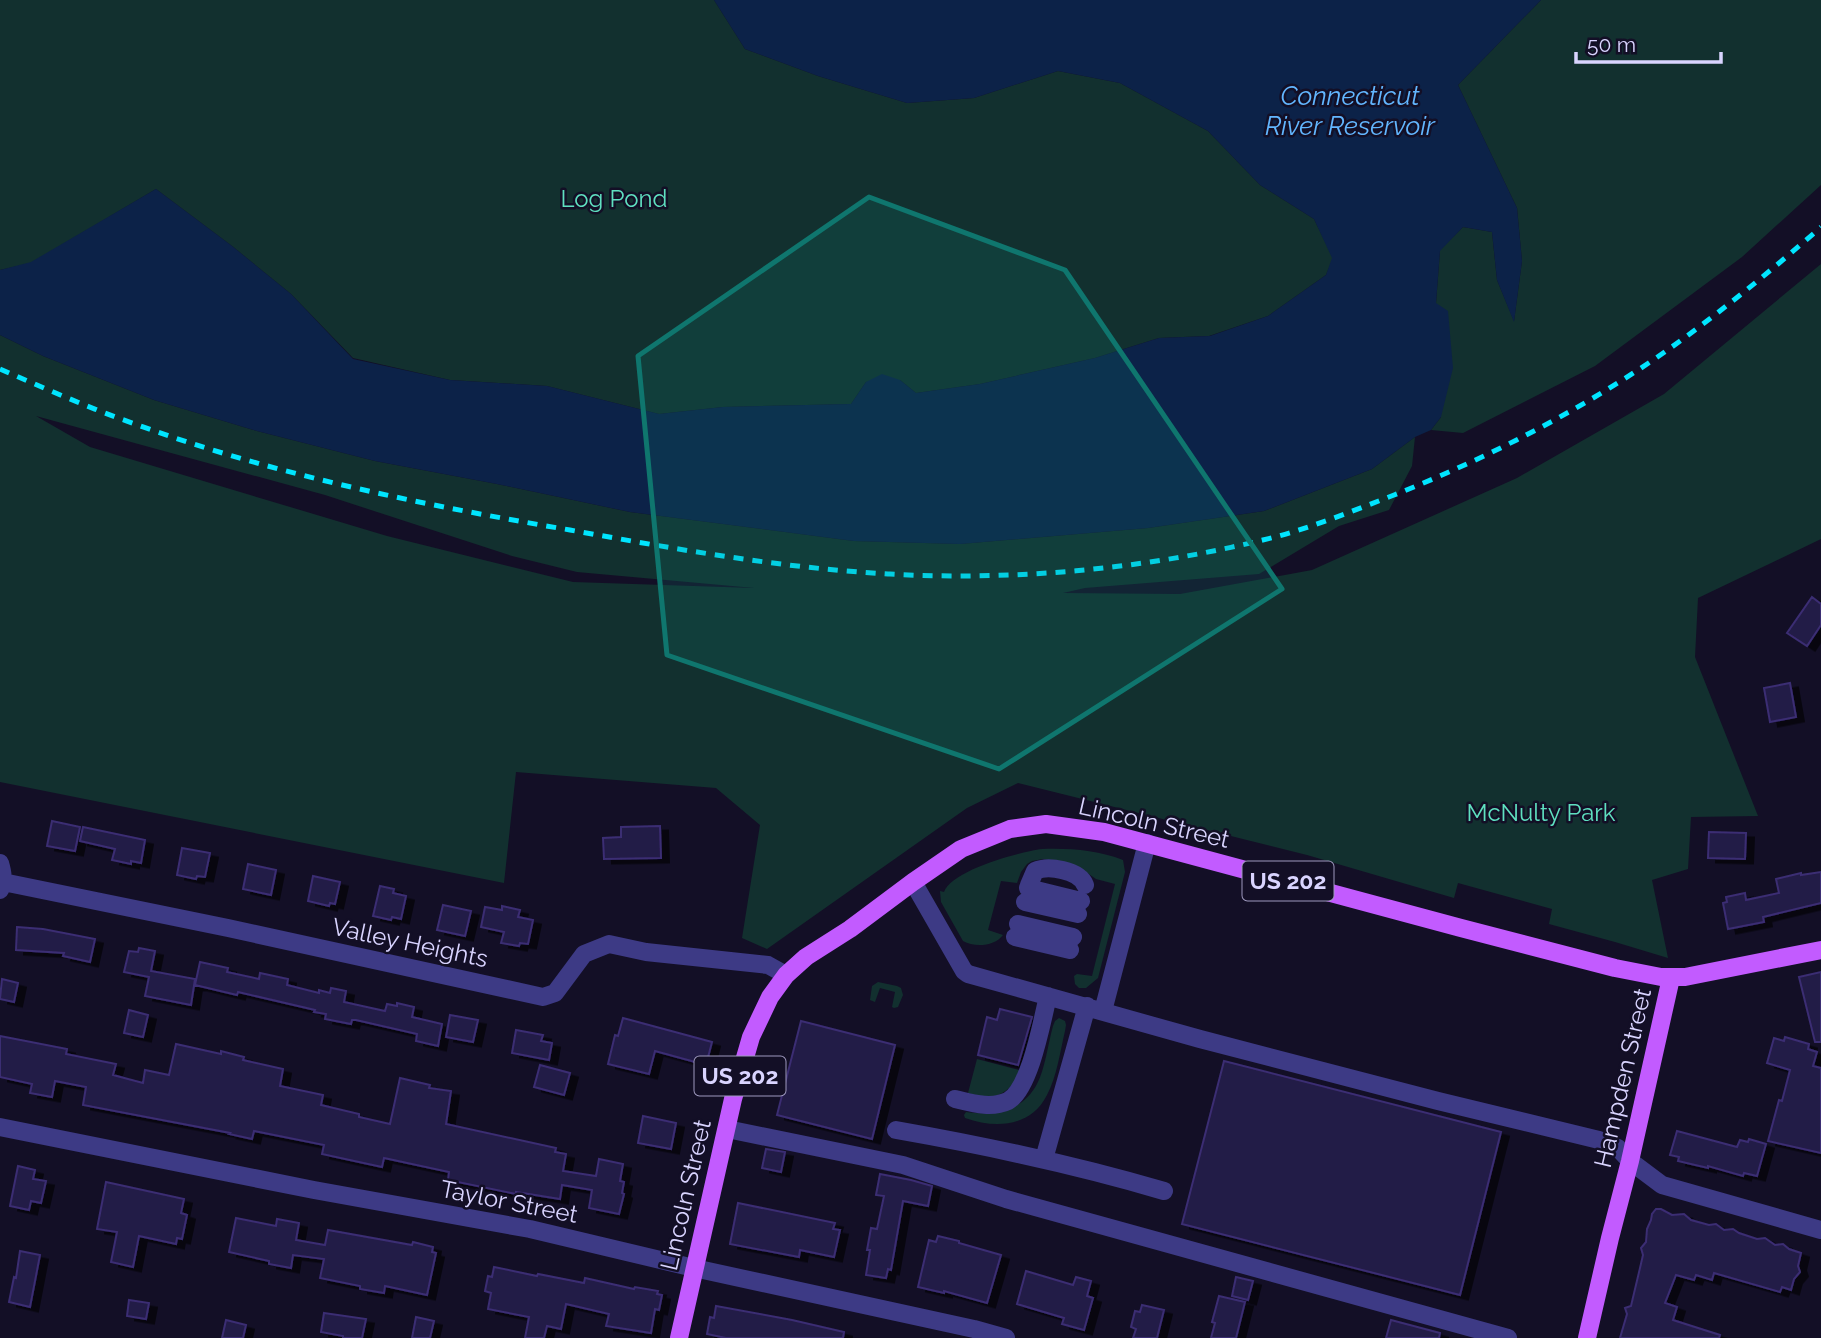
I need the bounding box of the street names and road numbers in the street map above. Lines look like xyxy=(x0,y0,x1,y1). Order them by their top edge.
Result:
street label: Lincoln Street xyxy=(1076,791,1232,854)
road number: US 202 xyxy=(1242,862,1334,900)
street label: Valley Heights xyxy=(330,912,491,973)
street label: Hampden Street xyxy=(1588,985,1657,1170)
road number: US 202 xyxy=(694,1056,786,1096)
street label: Lincoln Street xyxy=(654,1117,717,1273)
street label: Taylor Street xyxy=(438,1174,580,1229)

